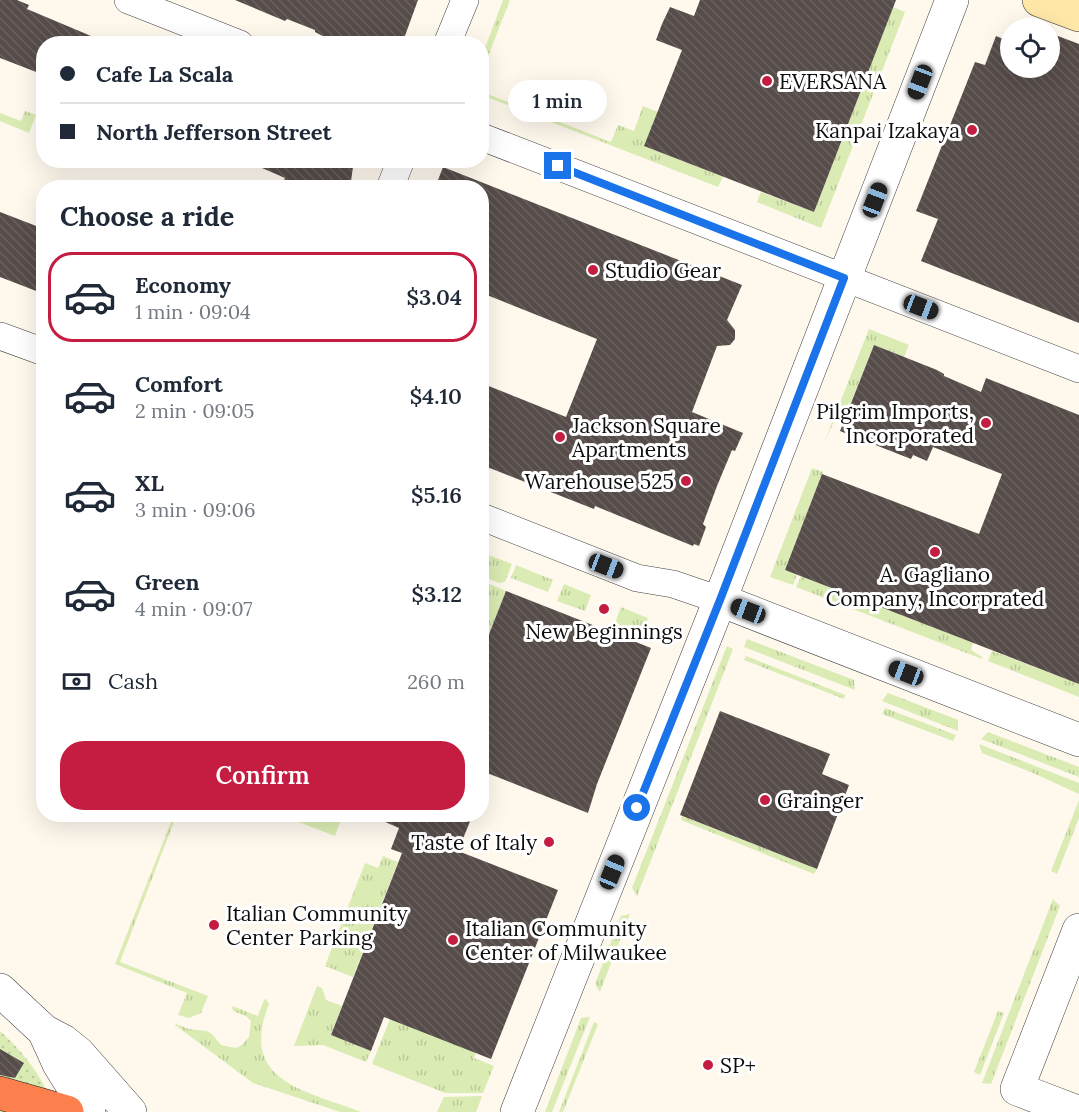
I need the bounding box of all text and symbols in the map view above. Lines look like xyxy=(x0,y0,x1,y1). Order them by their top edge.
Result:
map controls xyxy=(1000,18,1060,78)
button: locate xyxy=(1000,18,1060,78)
text: Cafe La Scala xyxy=(96,60,233,88)
car xyxy=(905,62,935,102)
place label: EVERSANA xyxy=(779,68,887,95)
marker: EVERSANA xyxy=(760,74,774,88)
callout: 1 min xyxy=(508,79,608,121)
text: 1 min xyxy=(532,88,583,113)
place label: Kanpai Izakaya xyxy=(815,117,960,144)
text: North Jefferson Street xyxy=(96,118,332,146)
marker: Kanpai Izakaya xyxy=(965,123,979,137)
route end xyxy=(544,152,571,179)
car xyxy=(860,180,890,220)
text: Choose a ride xyxy=(60,199,234,233)
place label: Studio Gear xyxy=(605,257,721,284)
marker: Studio Gear xyxy=(586,263,600,277)
icon: car xyxy=(63,270,117,324)
text: Economy xyxy=(135,271,231,299)
text: $3.04 xyxy=(406,283,462,311)
car xyxy=(901,292,941,322)
text: 1 min · 09:04 xyxy=(135,299,251,324)
icon: car xyxy=(63,369,117,423)
text: Comfort xyxy=(135,370,223,398)
text: $4.10 xyxy=(410,382,462,410)
text: 2 min · 09:05 xyxy=(135,398,254,423)
place label: Pilgrim Imports, Incorporated xyxy=(816,398,974,449)
place label: Jackson Square Apartments xyxy=(571,412,721,463)
marker: Pilgrim Imports, Incorporated xyxy=(979,416,993,430)
marker: Jackson Square Apartments xyxy=(553,430,567,444)
icon: car xyxy=(63,468,117,522)
place label: Warehouse 525 xyxy=(525,468,674,495)
text: XL xyxy=(135,469,164,497)
marker: Warehouse 525 xyxy=(679,474,693,488)
text: $5.16 xyxy=(411,481,462,509)
text: 3 min · 09:06 xyxy=(135,497,256,522)
marker: A. Gagliano Company, Incorprated xyxy=(928,545,942,559)
car xyxy=(586,551,626,581)
place label: A. Gagliano Company, Incorprated xyxy=(826,561,1044,612)
icon: car xyxy=(63,567,117,621)
text: Green xyxy=(135,568,200,596)
text: $3.12 xyxy=(412,580,462,608)
text: 4 min · 09:07 xyxy=(135,596,252,621)
car xyxy=(728,596,768,626)
marker: New Beginnings xyxy=(597,602,611,616)
place label: New Beginnings xyxy=(525,618,683,645)
car xyxy=(886,658,926,688)
icon: cash xyxy=(60,665,93,698)
text: Cash xyxy=(108,667,158,695)
text: 260 m xyxy=(407,669,465,694)
button: Confirm xyxy=(60,741,465,810)
place label: Grainger xyxy=(777,787,863,814)
marker: Grainger xyxy=(758,793,772,807)
route start xyxy=(623,794,650,821)
place label: Taste of Italy xyxy=(411,829,537,856)
marker: Taste of Italy xyxy=(542,835,556,849)
car xyxy=(597,852,627,892)
place label: Italian Community Center Parking xyxy=(226,900,408,951)
place label: Italian Community Center of Milwaukee xyxy=(465,915,667,966)
marker: Italian Community Center Parking xyxy=(207,918,221,932)
marker: Italian Community Center of Milwaukee xyxy=(446,933,460,947)
place label: SP+ xyxy=(720,1052,756,1079)
marker: SP+ xyxy=(701,1058,715,1072)

